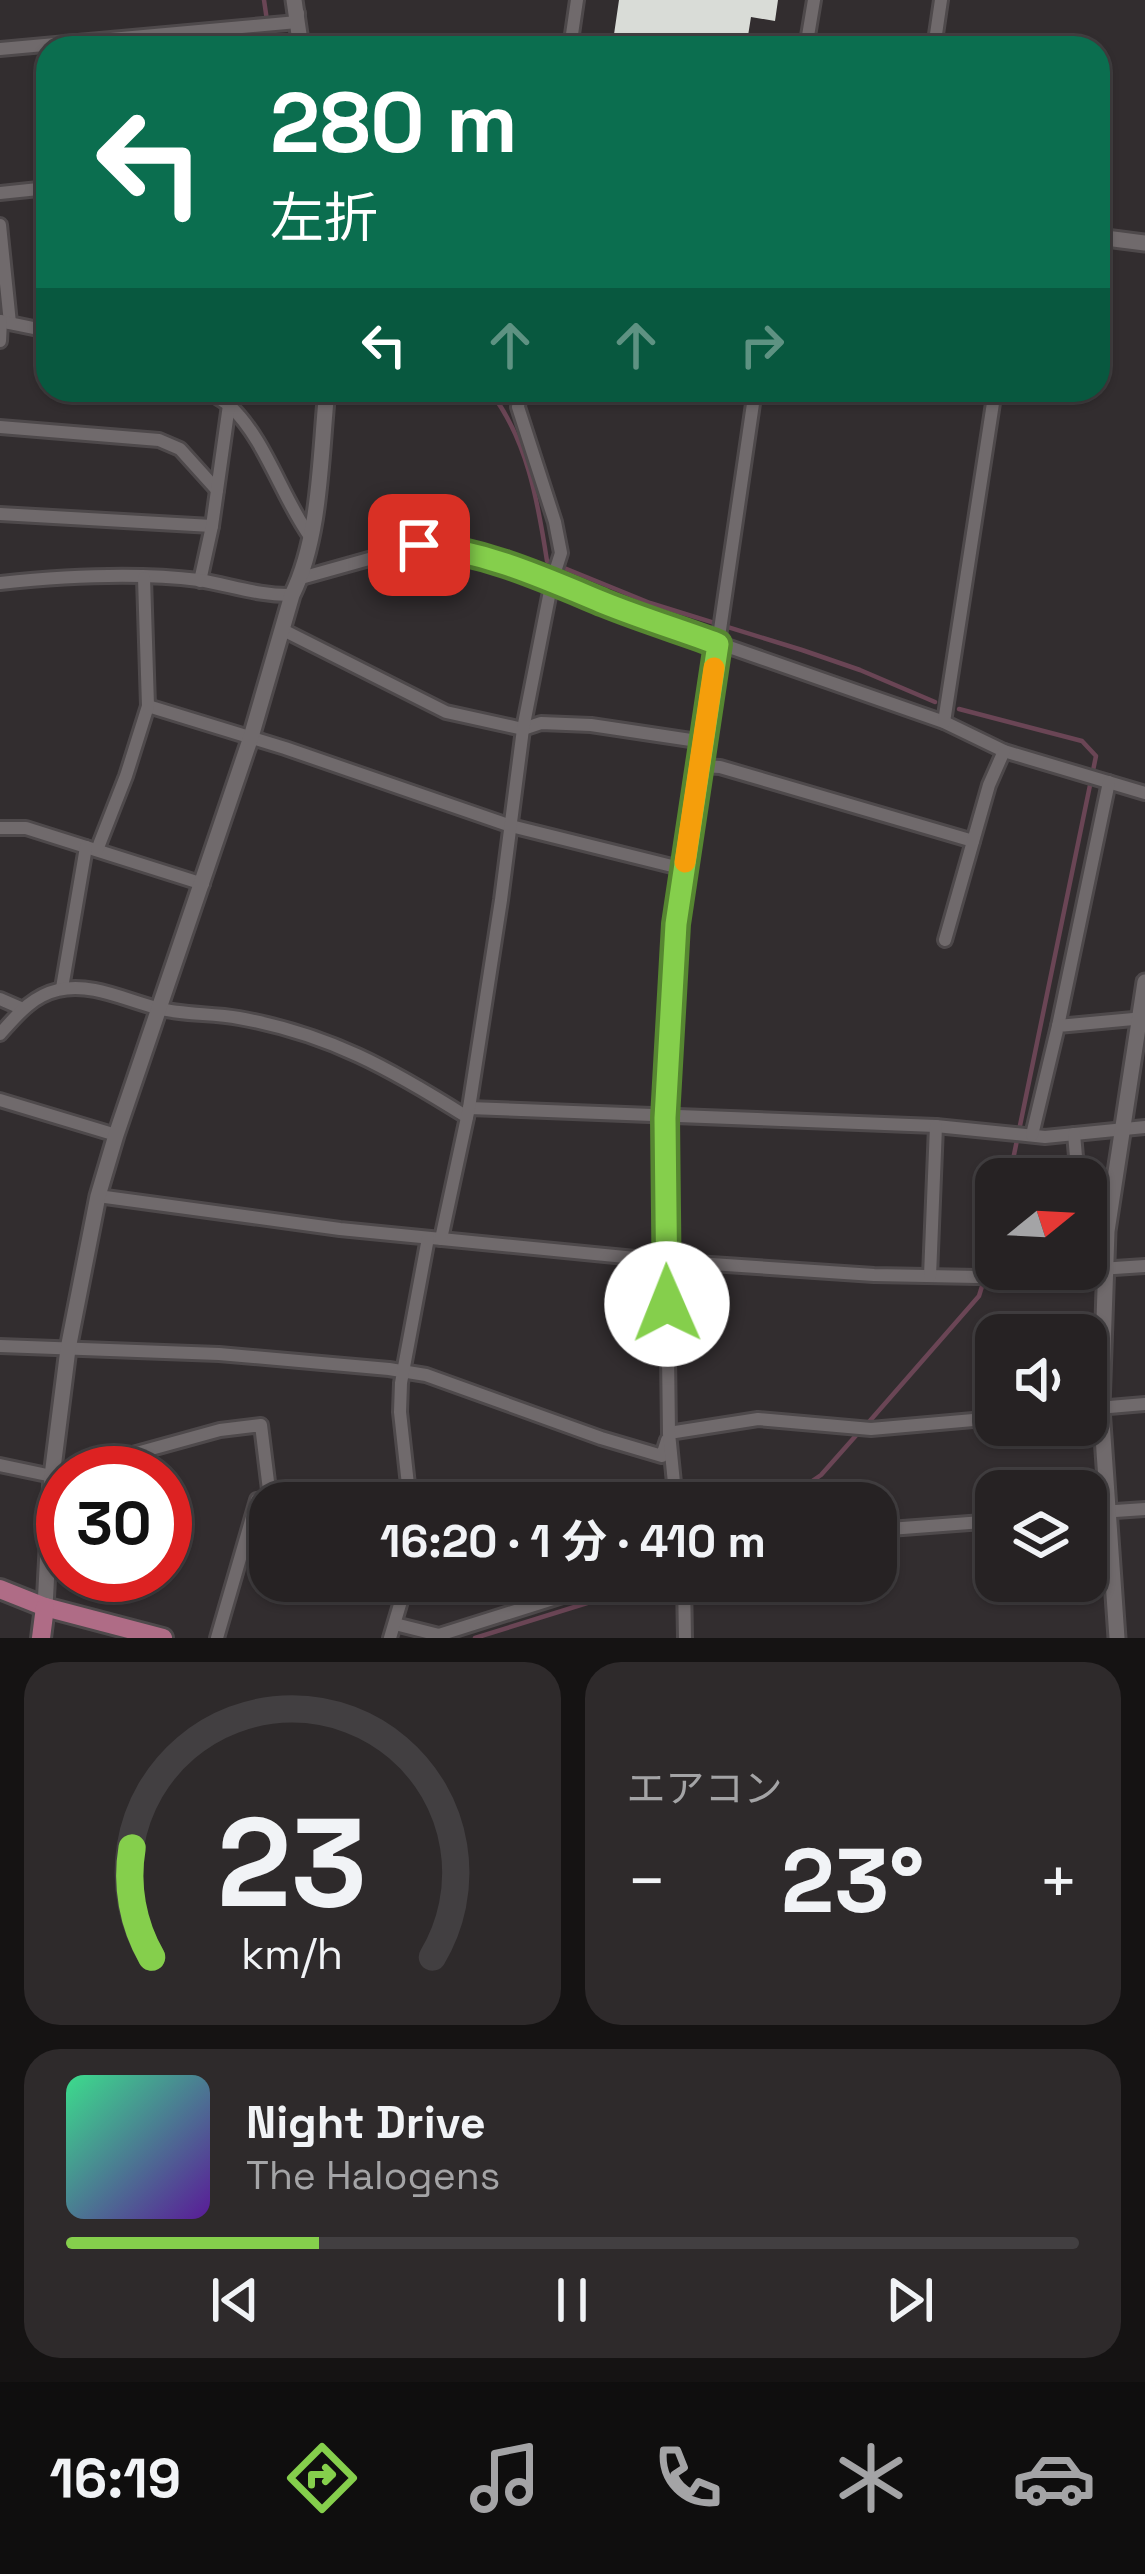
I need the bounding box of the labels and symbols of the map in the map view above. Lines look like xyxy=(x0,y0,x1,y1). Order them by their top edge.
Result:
pin xyxy=(368,494,470,596)
north arrow xyxy=(975,1158,1107,1290)
position arrow xyxy=(604,1241,730,1367)
speed limit sign: 30 xyxy=(36,1446,192,1602)

